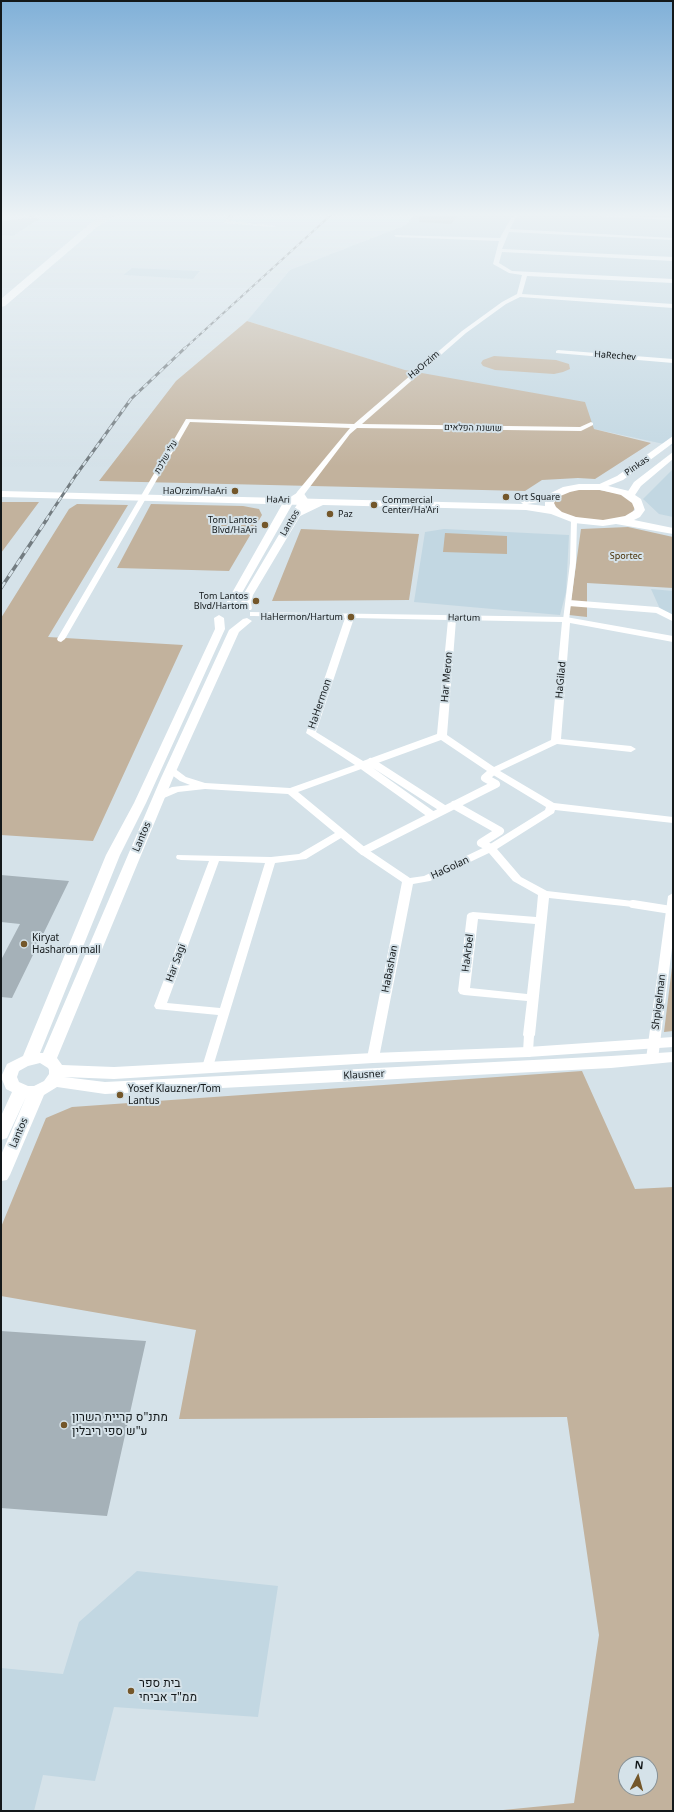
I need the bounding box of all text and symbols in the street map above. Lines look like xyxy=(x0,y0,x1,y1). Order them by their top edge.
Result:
street label: HaOrzim xyxy=(406,349,442,381)
street label: HaRechev xyxy=(594,349,636,363)
street label: שושנת הפלאים xyxy=(444,422,502,434)
street label: עלי שלכת xyxy=(152,438,180,476)
street label: Pinkas xyxy=(623,454,651,478)
place label: HaOrzim/HaAri xyxy=(163,486,227,496)
marker: HaOrzim/HaAri xyxy=(230,486,240,496)
marker: Ort Square xyxy=(501,492,511,502)
place label: Ort Square xyxy=(514,492,560,502)
street label: HaAri xyxy=(266,494,290,506)
place label: Commercial Center/Ha'Ari xyxy=(382,495,439,516)
marker: Commercial Center/Ha'Ari xyxy=(369,500,379,510)
street label: Lantos xyxy=(278,508,302,538)
marker: Paz xyxy=(325,509,335,519)
place label: Paz xyxy=(338,509,353,519)
place label: Tom Lantos Blvd/HaAri xyxy=(208,515,257,536)
marker: Tom Lantos Blvd/HaAri xyxy=(260,520,270,530)
park label: Sportec xyxy=(610,551,642,561)
place label: Tom Lantos Blvd/Hartom xyxy=(194,591,248,612)
marker: Tom Lantos Blvd/Hartom xyxy=(251,596,261,606)
place label: HaHermon/Hartum xyxy=(260,612,343,622)
marker: HaHermon/Hartum xyxy=(346,612,356,622)
street label: Hartum xyxy=(448,612,480,624)
street label: Har Meron xyxy=(439,651,455,703)
street label: HaGilad xyxy=(553,661,569,699)
street label: HaHermon xyxy=(306,678,334,730)
street label: Lantos xyxy=(130,820,154,854)
street label: HaGolan xyxy=(429,854,471,882)
place label: Kiryat Hasharon mall xyxy=(32,932,100,956)
street label: HaArbel xyxy=(460,933,476,973)
marker: Kiryat Hasharon mall xyxy=(19,939,29,949)
street label: Har Sagi xyxy=(164,942,188,984)
street label: HaBashan xyxy=(380,944,400,994)
street label: Shpigelman xyxy=(650,974,668,1030)
street label: Klausner xyxy=(343,1068,385,1082)
place label: Yosef Klauzner/Tom Lantus xyxy=(128,1083,221,1106)
marker: Yosef Klauzner/Tom Lantus xyxy=(115,1090,125,1100)
street label: Lantos xyxy=(7,1116,31,1150)
place label: מתנ"ס קריית השרון ע"ש ספי ריבלין xyxy=(72,1411,168,1439)
marker: מתנ"ס קריית השרון ע"ש ספי ריבלין xyxy=(59,1420,69,1430)
place label: בית ספר ממ"ד אביחי xyxy=(139,1677,197,1705)
marker: בית ספר ממ"ד אביחי xyxy=(126,1686,136,1696)
north arrow xyxy=(618,1756,658,1796)
text: N xyxy=(634,1757,644,1772)

